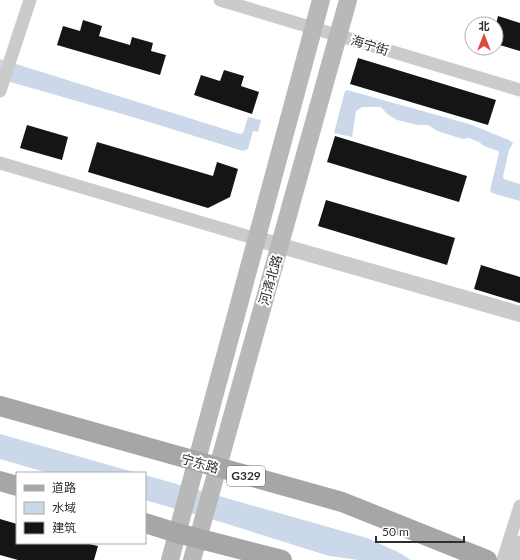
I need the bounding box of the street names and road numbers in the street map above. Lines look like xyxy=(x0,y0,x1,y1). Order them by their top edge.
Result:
street label: 海宁街 xyxy=(349,32,391,58)
street label: 河清北路 xyxy=(255,253,285,307)
street label: 宁东路 xyxy=(179,450,221,476)
road number: G329 xyxy=(227,466,265,486)

